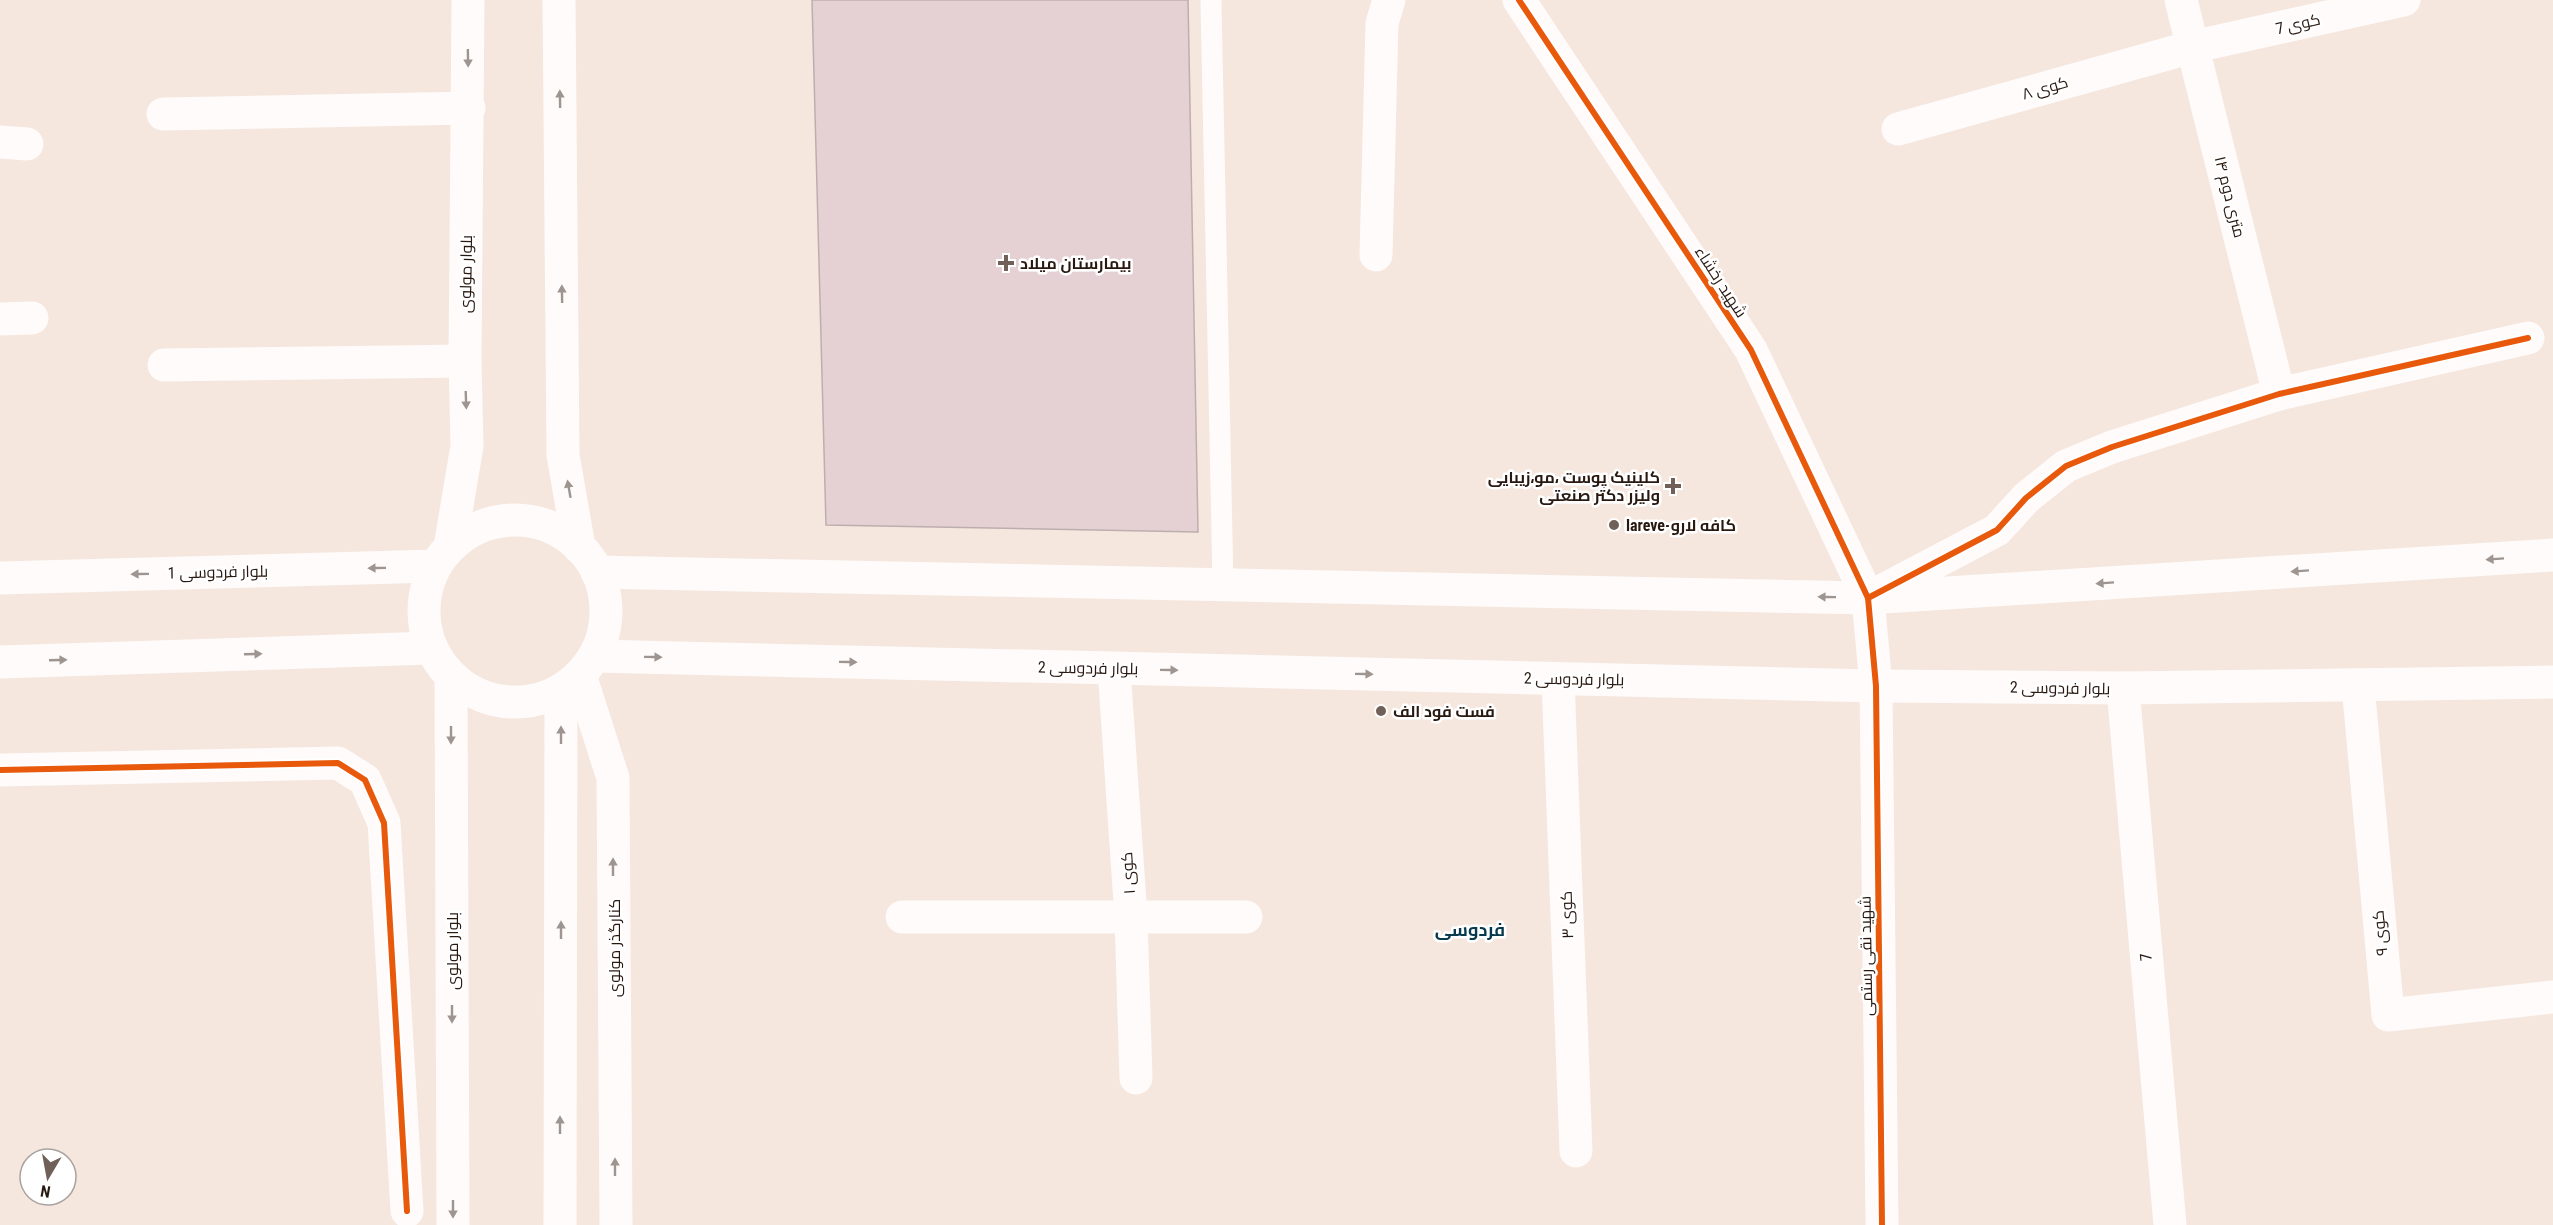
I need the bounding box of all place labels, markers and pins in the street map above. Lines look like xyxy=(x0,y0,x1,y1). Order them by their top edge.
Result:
marker: بیمارستان میلاد xyxy=(997,254,1015,272)
place label: بیمارستان میلاد xyxy=(1020,254,1132,273)
place label: کلینیک پوست ،مو،زیبایی ولیزر دکتر صنعتی xyxy=(1488,468,1660,505)
marker: کلینیک پوست ،مو،زیبایی ولیزر دکتر صنعتی xyxy=(1664,477,1682,495)
place label: lareve-کافه لارو xyxy=(1626,516,1736,535)
marker: lareve-کافه لارو xyxy=(1607,518,1621,532)
place label: فست فود الف xyxy=(1393,702,1495,721)
marker: فست فود الف xyxy=(1374,704,1388,718)

